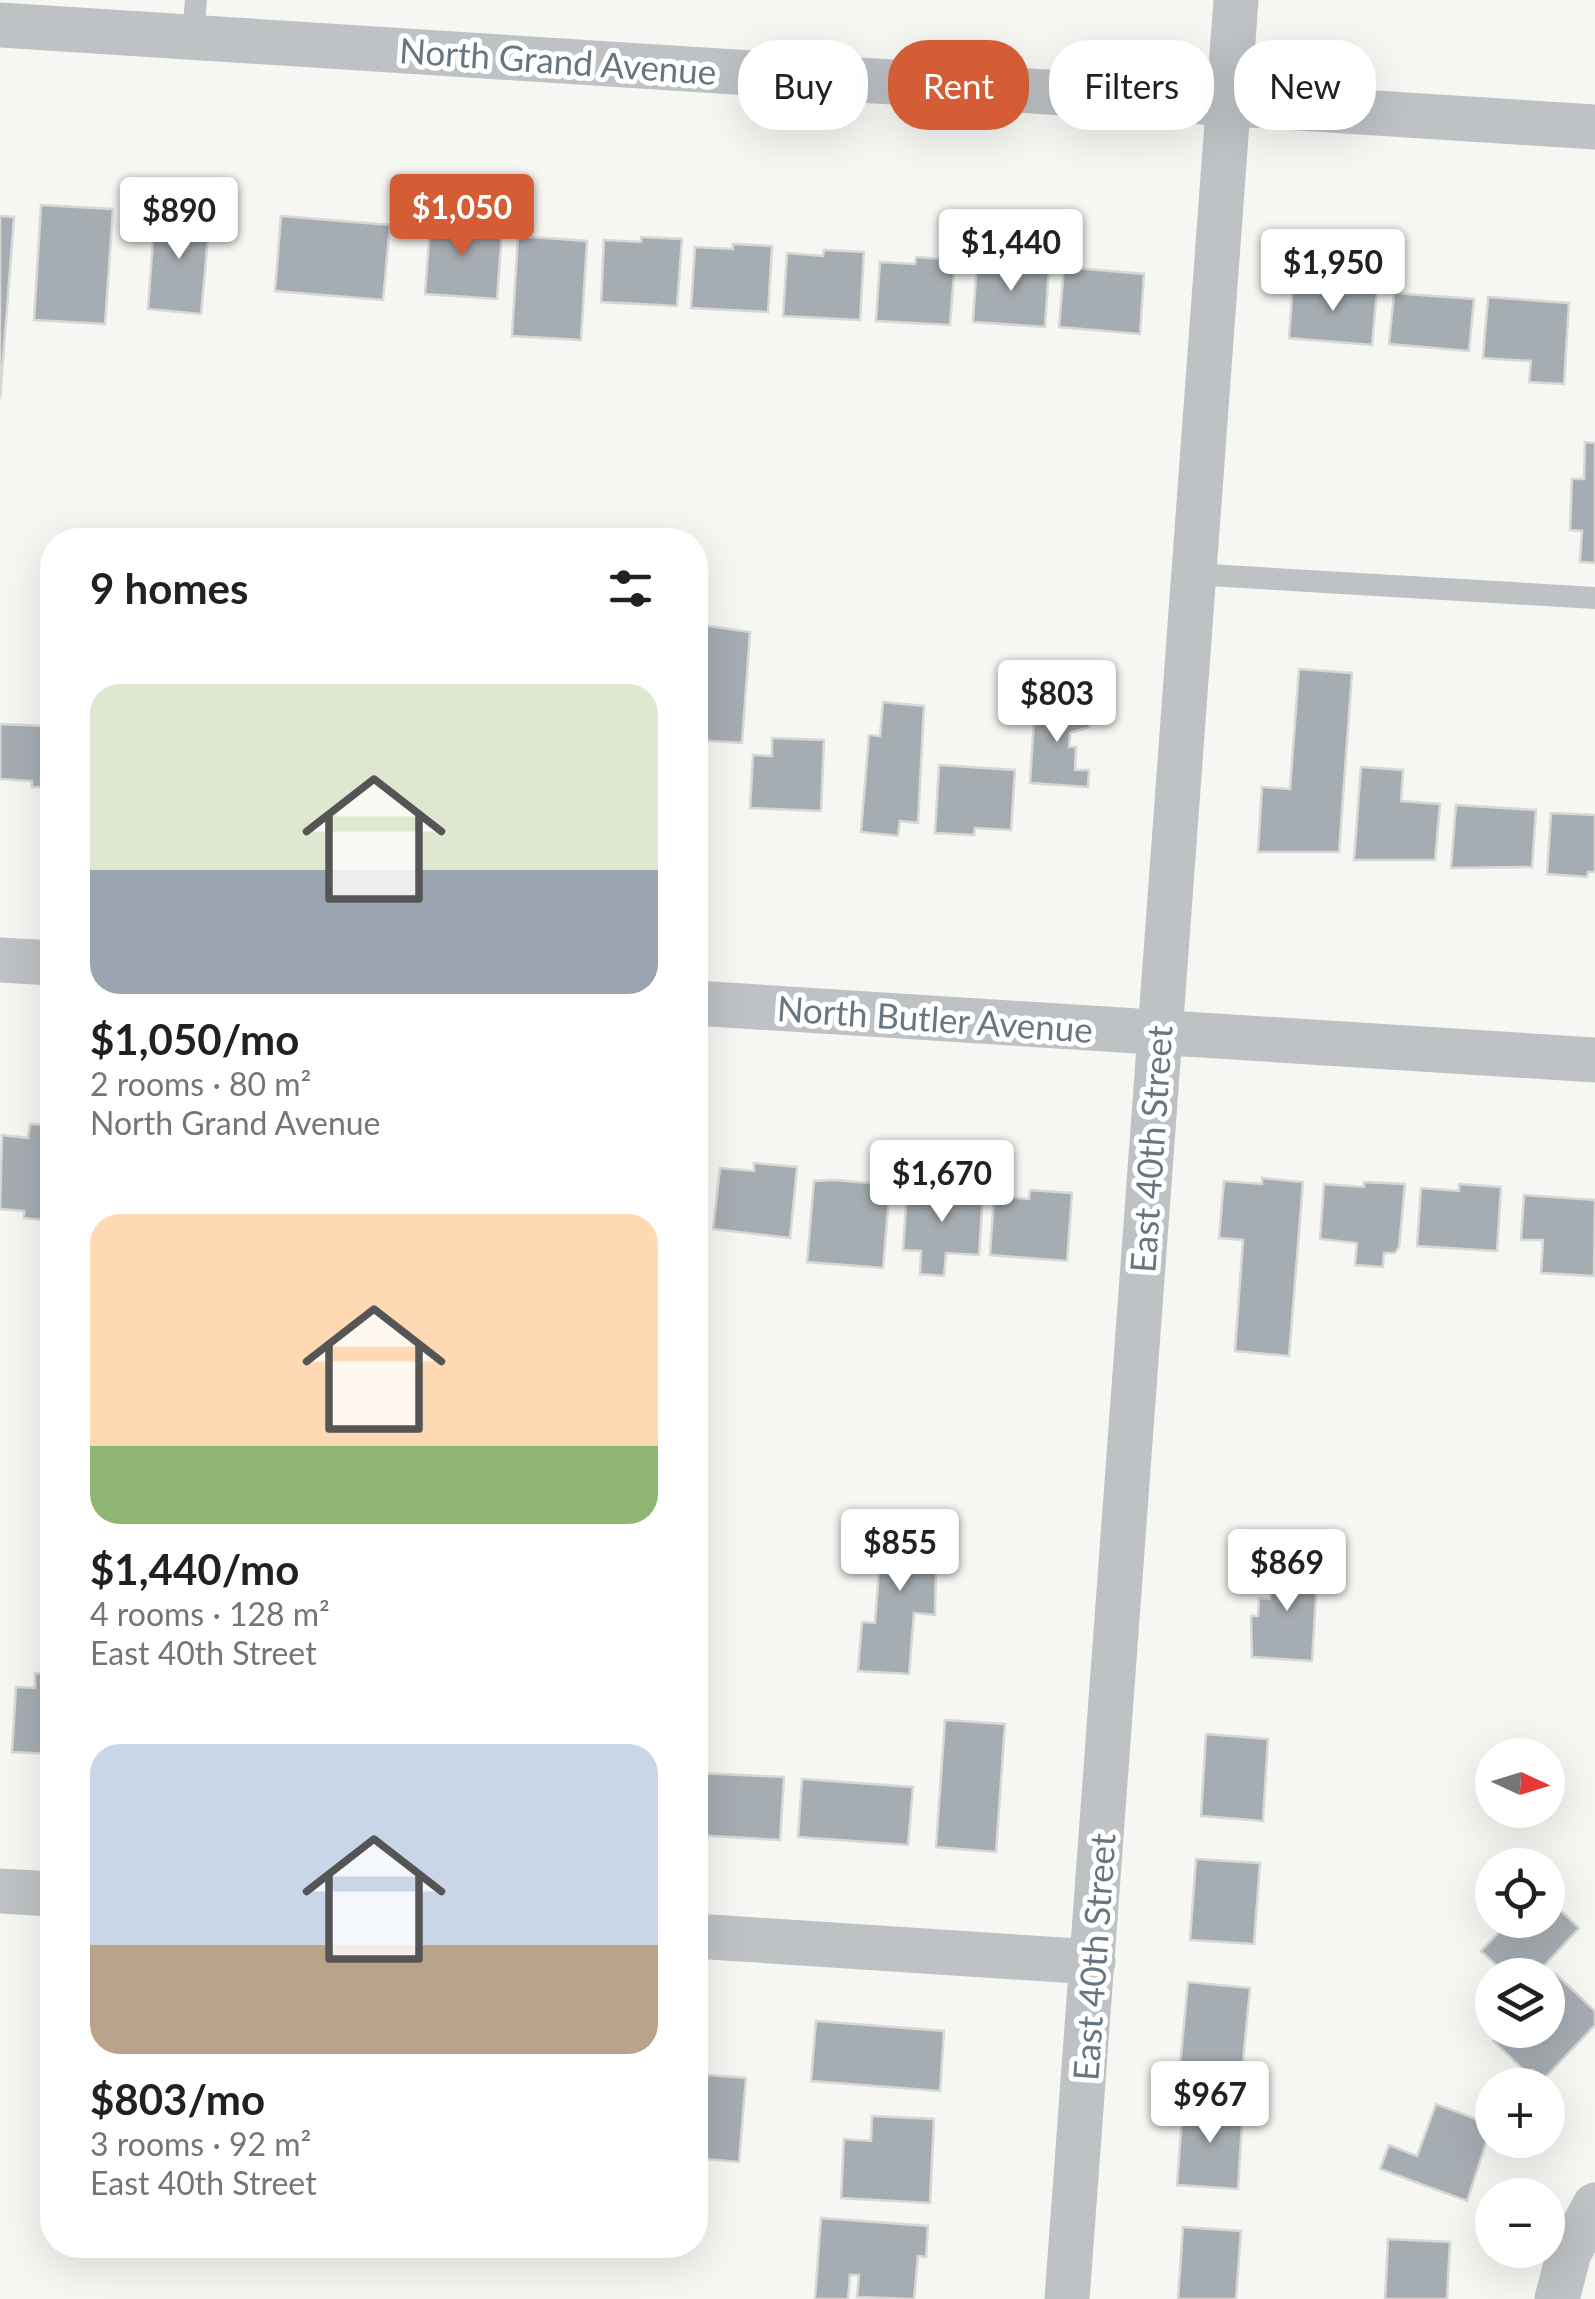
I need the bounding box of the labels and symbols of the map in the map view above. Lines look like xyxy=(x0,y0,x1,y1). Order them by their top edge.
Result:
street label: North Grand Avenue xyxy=(398,28,718,92)
pin: $1,050 xyxy=(381,174,543,259)
pin: $890 xyxy=(120,177,238,262)
pin: $1,440 xyxy=(930,209,1092,294)
pin: $1,950 xyxy=(1252,229,1414,314)
pin: $803 xyxy=(998,660,1116,745)
street label: North Butler Avenue xyxy=(776,986,1094,1050)
street label: East 40th Street xyxy=(1120,1023,1180,1274)
pin: $1,670 xyxy=(861,1140,1023,1225)
pin: $855 xyxy=(841,1509,959,1594)
pin: $869 xyxy=(1228,1529,1346,1614)
north arrow xyxy=(1475,1738,1565,1828)
street label: East 40th Street xyxy=(1063,1831,1123,2082)
pin: $967 xyxy=(1151,2061,1269,2146)

